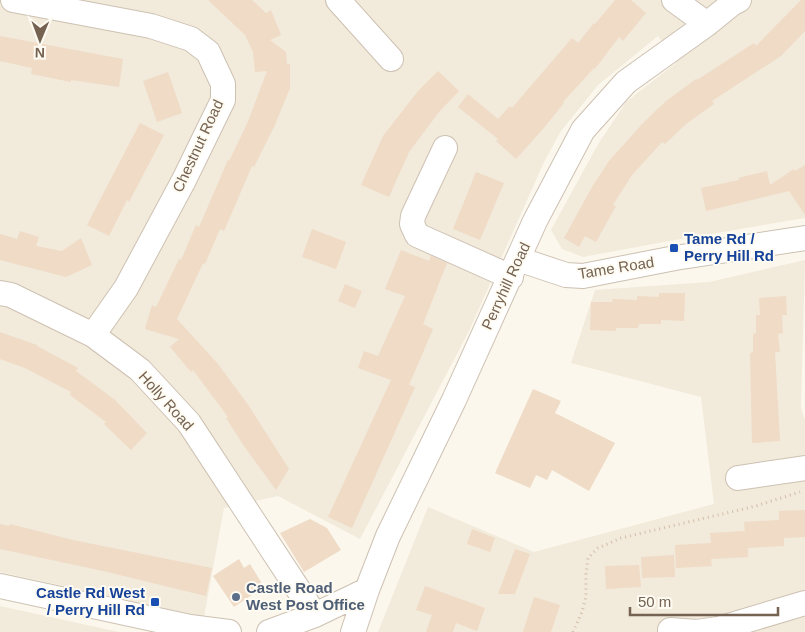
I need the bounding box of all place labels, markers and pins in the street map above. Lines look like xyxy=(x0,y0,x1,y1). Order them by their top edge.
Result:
place label: Tame Rd / Perry Hill Rd xyxy=(684,230,774,264)
marker: Tame Rd / Perry Hill Rd xyxy=(668,242,680,254)
place label: Castle Road West Post Office xyxy=(246,579,365,613)
place label: Castle Rd West / Perry Hill Rd xyxy=(36,584,145,618)
marker: Castle Road West Post Office xyxy=(230,591,242,603)
marker: Castle Rd West / Perry Hill Rd xyxy=(149,596,161,608)

